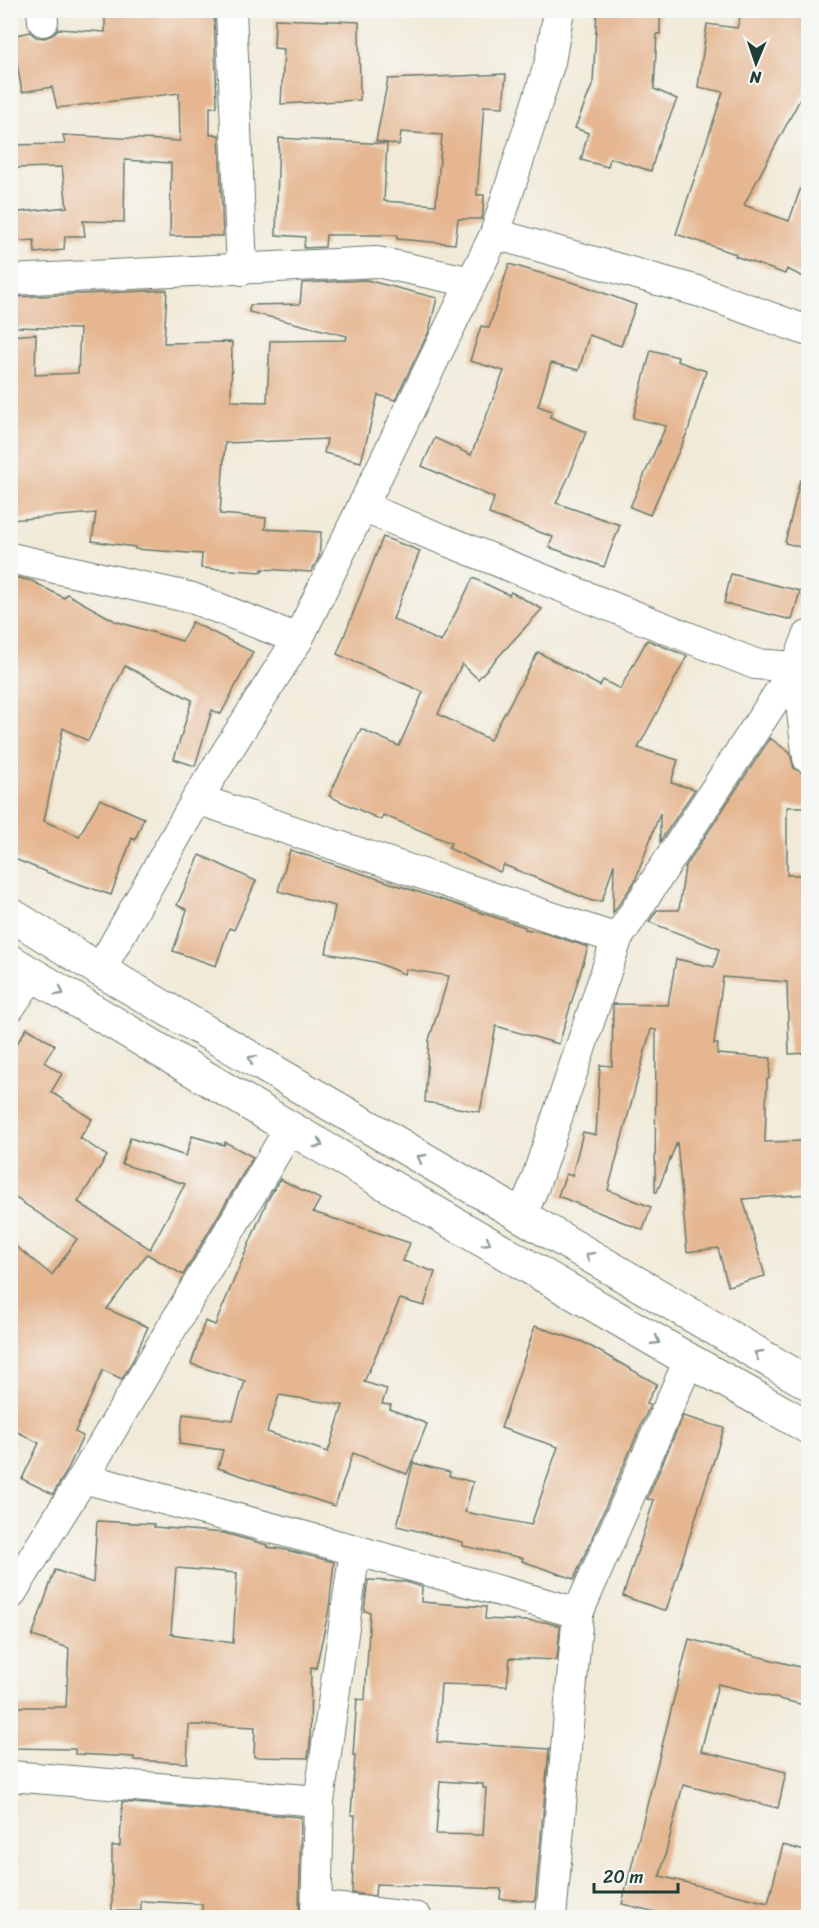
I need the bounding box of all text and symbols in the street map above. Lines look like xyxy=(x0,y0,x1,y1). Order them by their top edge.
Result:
north arrow xyxy=(726,33,786,93)
text: N xyxy=(749,63,763,92)
one-way arrow xyxy=(54,985,64,996)
one-way arrow xyxy=(248,1055,258,1066)
one-way arrow xyxy=(313,1137,323,1148)
one-way arrow xyxy=(417,1153,427,1165)
one-way arrow xyxy=(481,1235,491,1247)
one-way arrow xyxy=(585,1252,595,1264)
one-way arrow xyxy=(650,1333,660,1345)
one-way arrow xyxy=(754,1350,764,1361)
scale bar xyxy=(594,1856,678,1894)
text: 20 m xyxy=(603,1861,643,1893)

